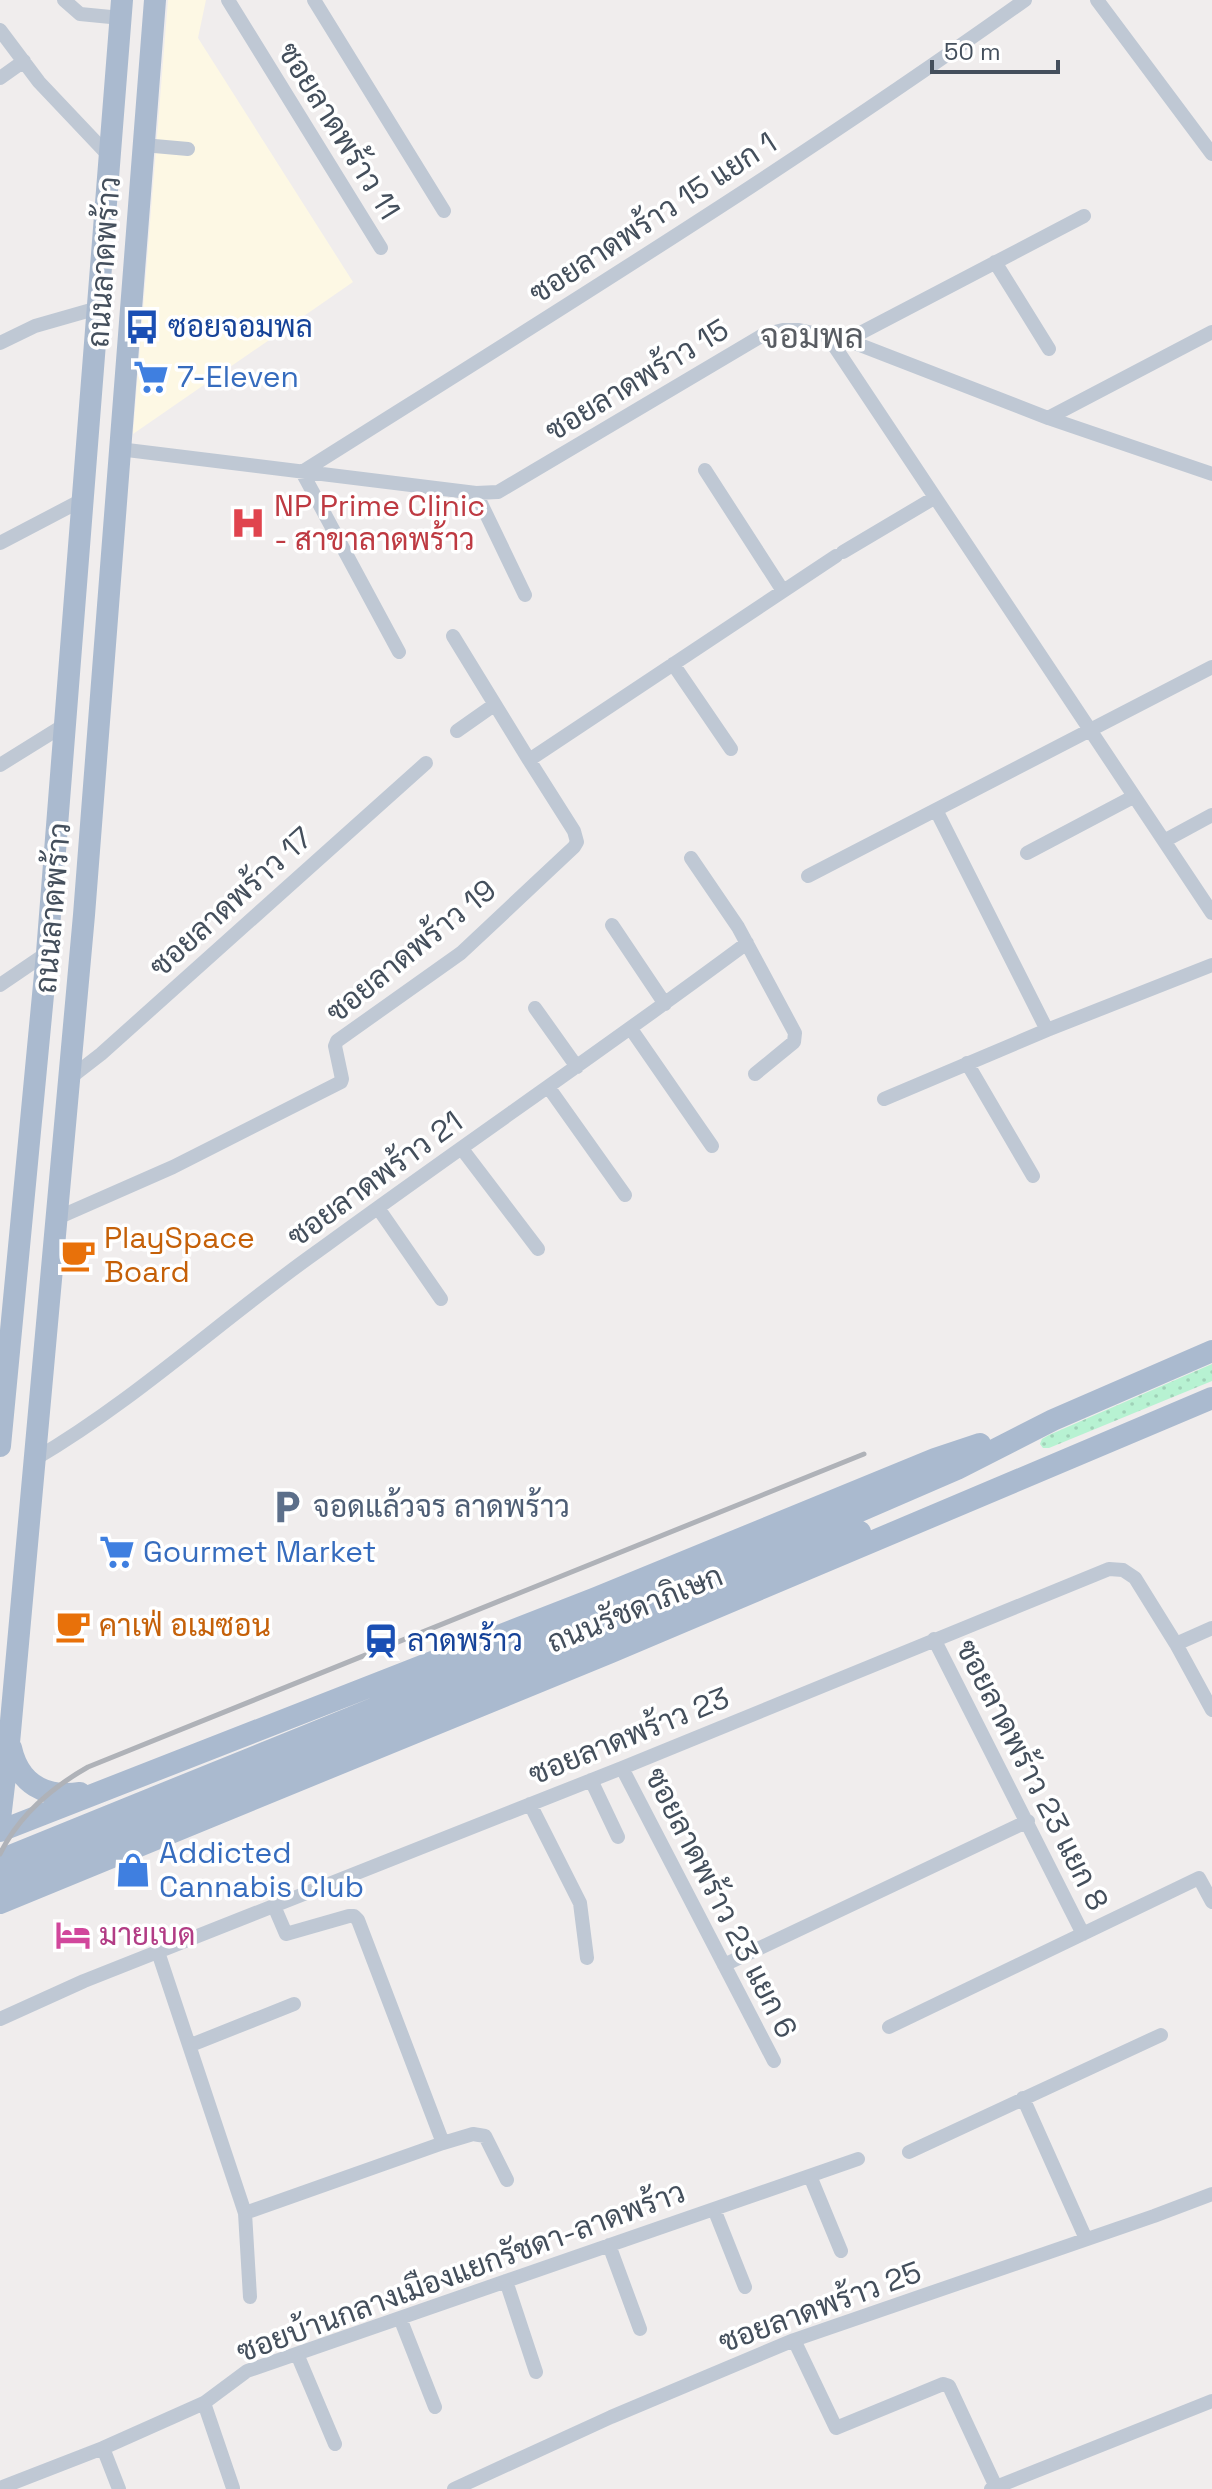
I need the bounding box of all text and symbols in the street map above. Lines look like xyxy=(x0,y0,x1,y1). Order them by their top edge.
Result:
scale bar xyxy=(932,24,1058,74)
street label: ซอยลาดพร้าว 11 xyxy=(269,34,410,227)
text: 50 m xyxy=(944,36,1001,67)
street label: ซอยลาดพร้าว 15 แยก 1 xyxy=(521,122,784,312)
street label: ถนนลาดพร้าว xyxy=(77,175,129,349)
place label: ซอยจอมพล xyxy=(168,307,313,346)
bus stop icon: ซอยจอมพล xyxy=(123,308,161,346)
street label: ซอยลาดพร้าว 15 xyxy=(537,309,736,450)
district label: จอมพล xyxy=(760,315,864,358)
place label: 7-Eleven xyxy=(177,357,299,396)
supermarket icon: 7-Eleven xyxy=(132,358,170,396)
place label: NP Prime Clinic - สาขาลาดพร้าว xyxy=(274,486,485,559)
hospital icon: NP Prime Clinic - สาขาลาดพร้าว xyxy=(229,504,267,542)
street label: ซอยลาดพร้าว 17 xyxy=(140,817,320,985)
street label: ถนนลาดพร้าว xyxy=(25,821,79,995)
street label: ซอยลาดพร้าว 19 xyxy=(317,869,504,1031)
street label: ซอยลาดพร้าว 21 xyxy=(279,1101,470,1255)
place label: PlaySpace Board xyxy=(104,1218,255,1291)
cafe icon: PlaySpace Board xyxy=(59,1236,97,1274)
place label: จอดแล้วจร ลาดพร้าว xyxy=(313,1486,570,1526)
parking icon: จอดแล้วจร ลาดพร้าว xyxy=(268,1488,306,1526)
place label: Gourmet Market xyxy=(143,1532,376,1571)
supermarket icon: Gourmet Market xyxy=(98,1533,136,1571)
street label: ถนนรัชดาภิเษก xyxy=(541,1556,728,1661)
place label: คาเฟ่ อเมซอน xyxy=(99,1606,271,1645)
cafe icon: คาเฟ่ อเมซอน xyxy=(54,1607,92,1645)
place label: ลาดพร้าว xyxy=(407,1620,523,1660)
station icon: ลาดพร้าว xyxy=(362,1622,400,1660)
street label: ซอยลาดพร้าว 23 แยก 8 xyxy=(947,1632,1119,1917)
street label: ซอยลาดพร้าว 23 xyxy=(522,1677,735,1793)
street label: ซอยลาดพร้าว 23 แยก 6 xyxy=(636,1761,807,2045)
place label: Addicted Cannabis Club xyxy=(159,1833,364,1906)
shop icon: Addicted Cannabis Club xyxy=(114,1851,152,1889)
place label: มายเบด xyxy=(99,1915,196,1954)
hotel icon: มายเบด xyxy=(54,1916,92,1954)
street label: ซอยบ้านกลางเมืองแยกรัชดา-ลาดพร้าว xyxy=(231,2171,690,2371)
street label: ซอยลาดพร้าว 25 xyxy=(713,2251,926,2361)

